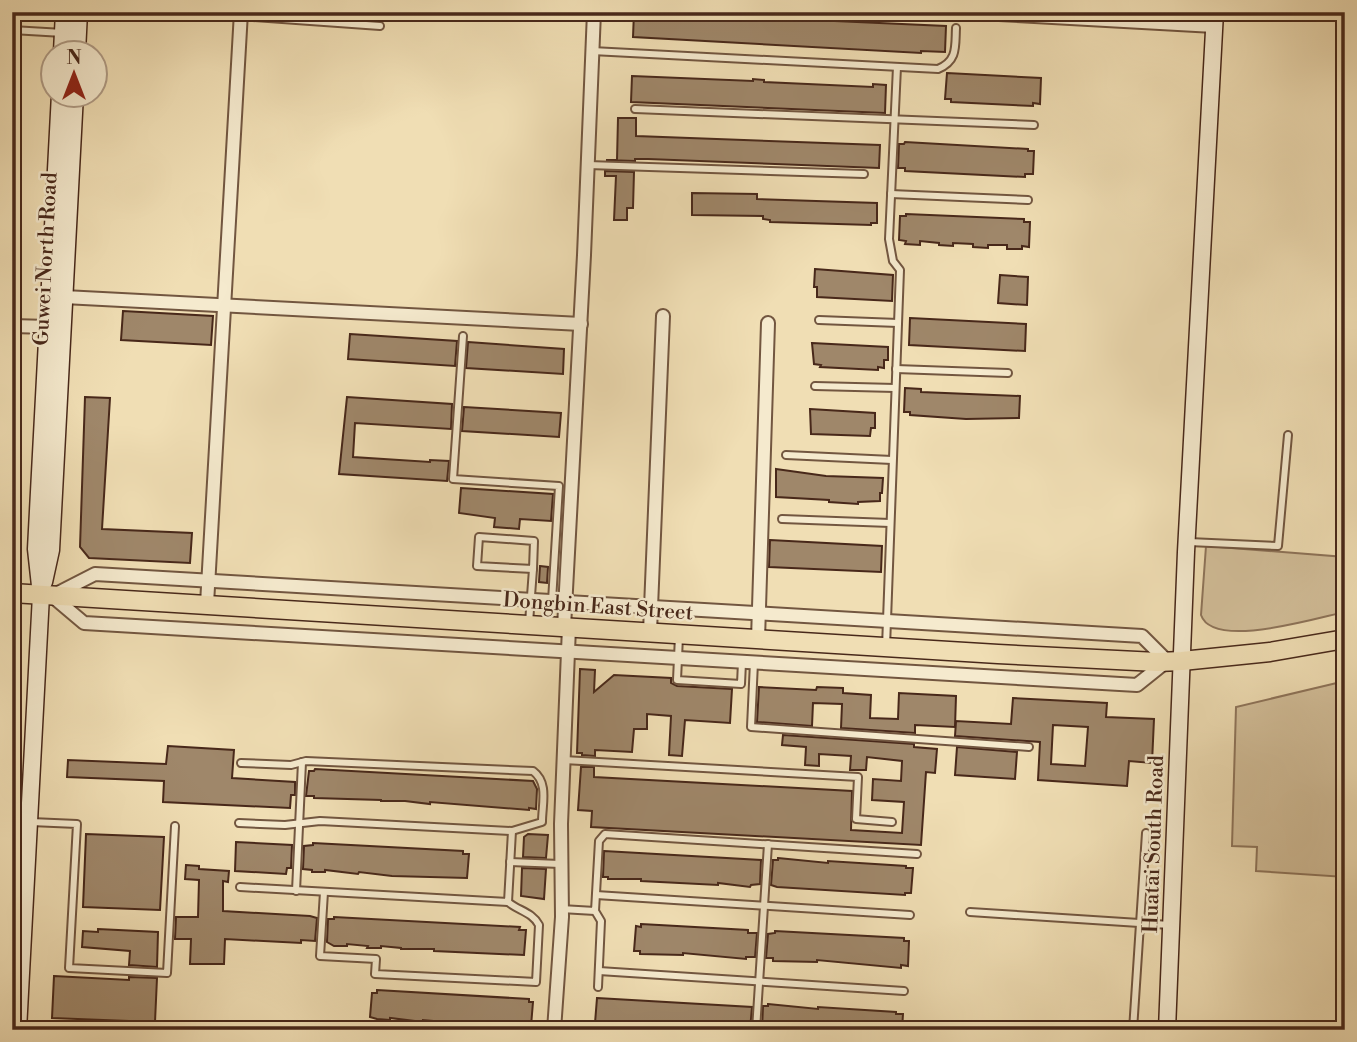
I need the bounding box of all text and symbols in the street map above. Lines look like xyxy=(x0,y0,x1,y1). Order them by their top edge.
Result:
north arrow xyxy=(38,38,108,108)
text: N xyxy=(66,46,82,70)
street label: Guwei North Road xyxy=(28,172,64,346)
street label: Dongbin East Street xyxy=(502,587,694,627)
street label: Huatai South Road xyxy=(1138,755,1170,933)

